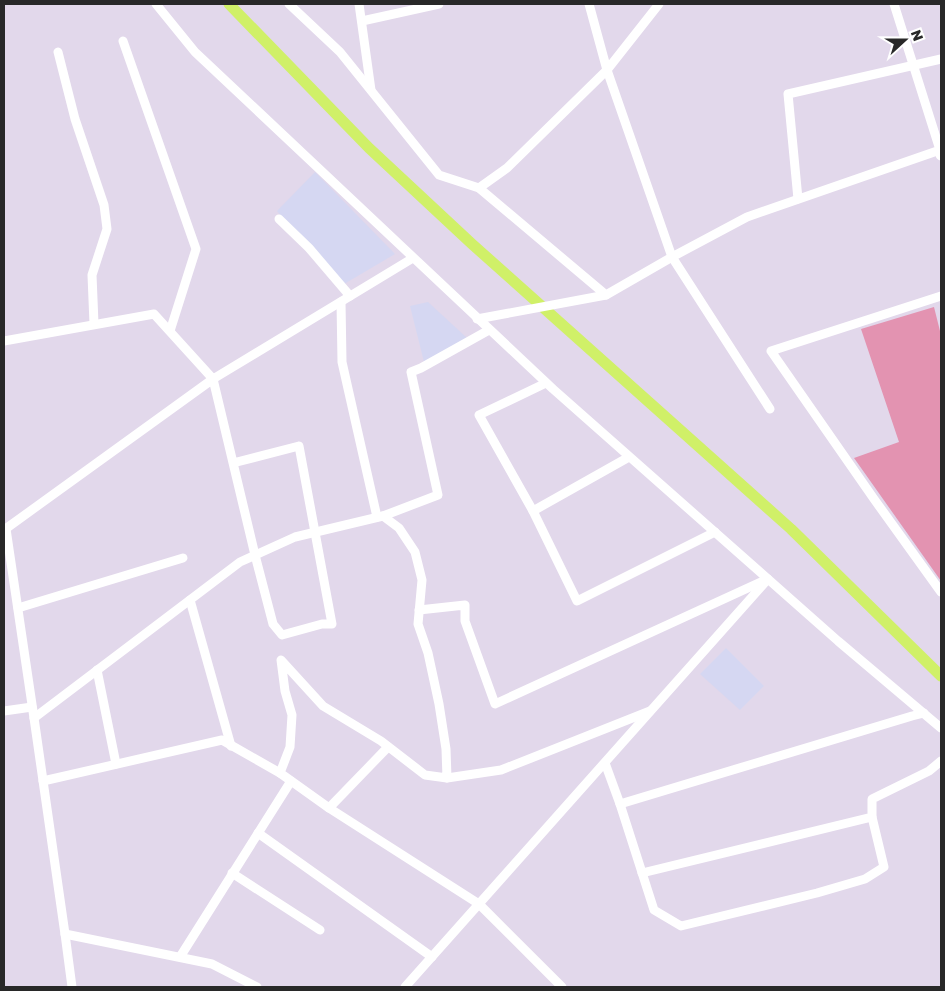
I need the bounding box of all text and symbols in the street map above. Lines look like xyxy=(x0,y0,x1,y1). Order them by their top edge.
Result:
north arrow xyxy=(880,15,930,65)
text: N xyxy=(908,27,927,43)

